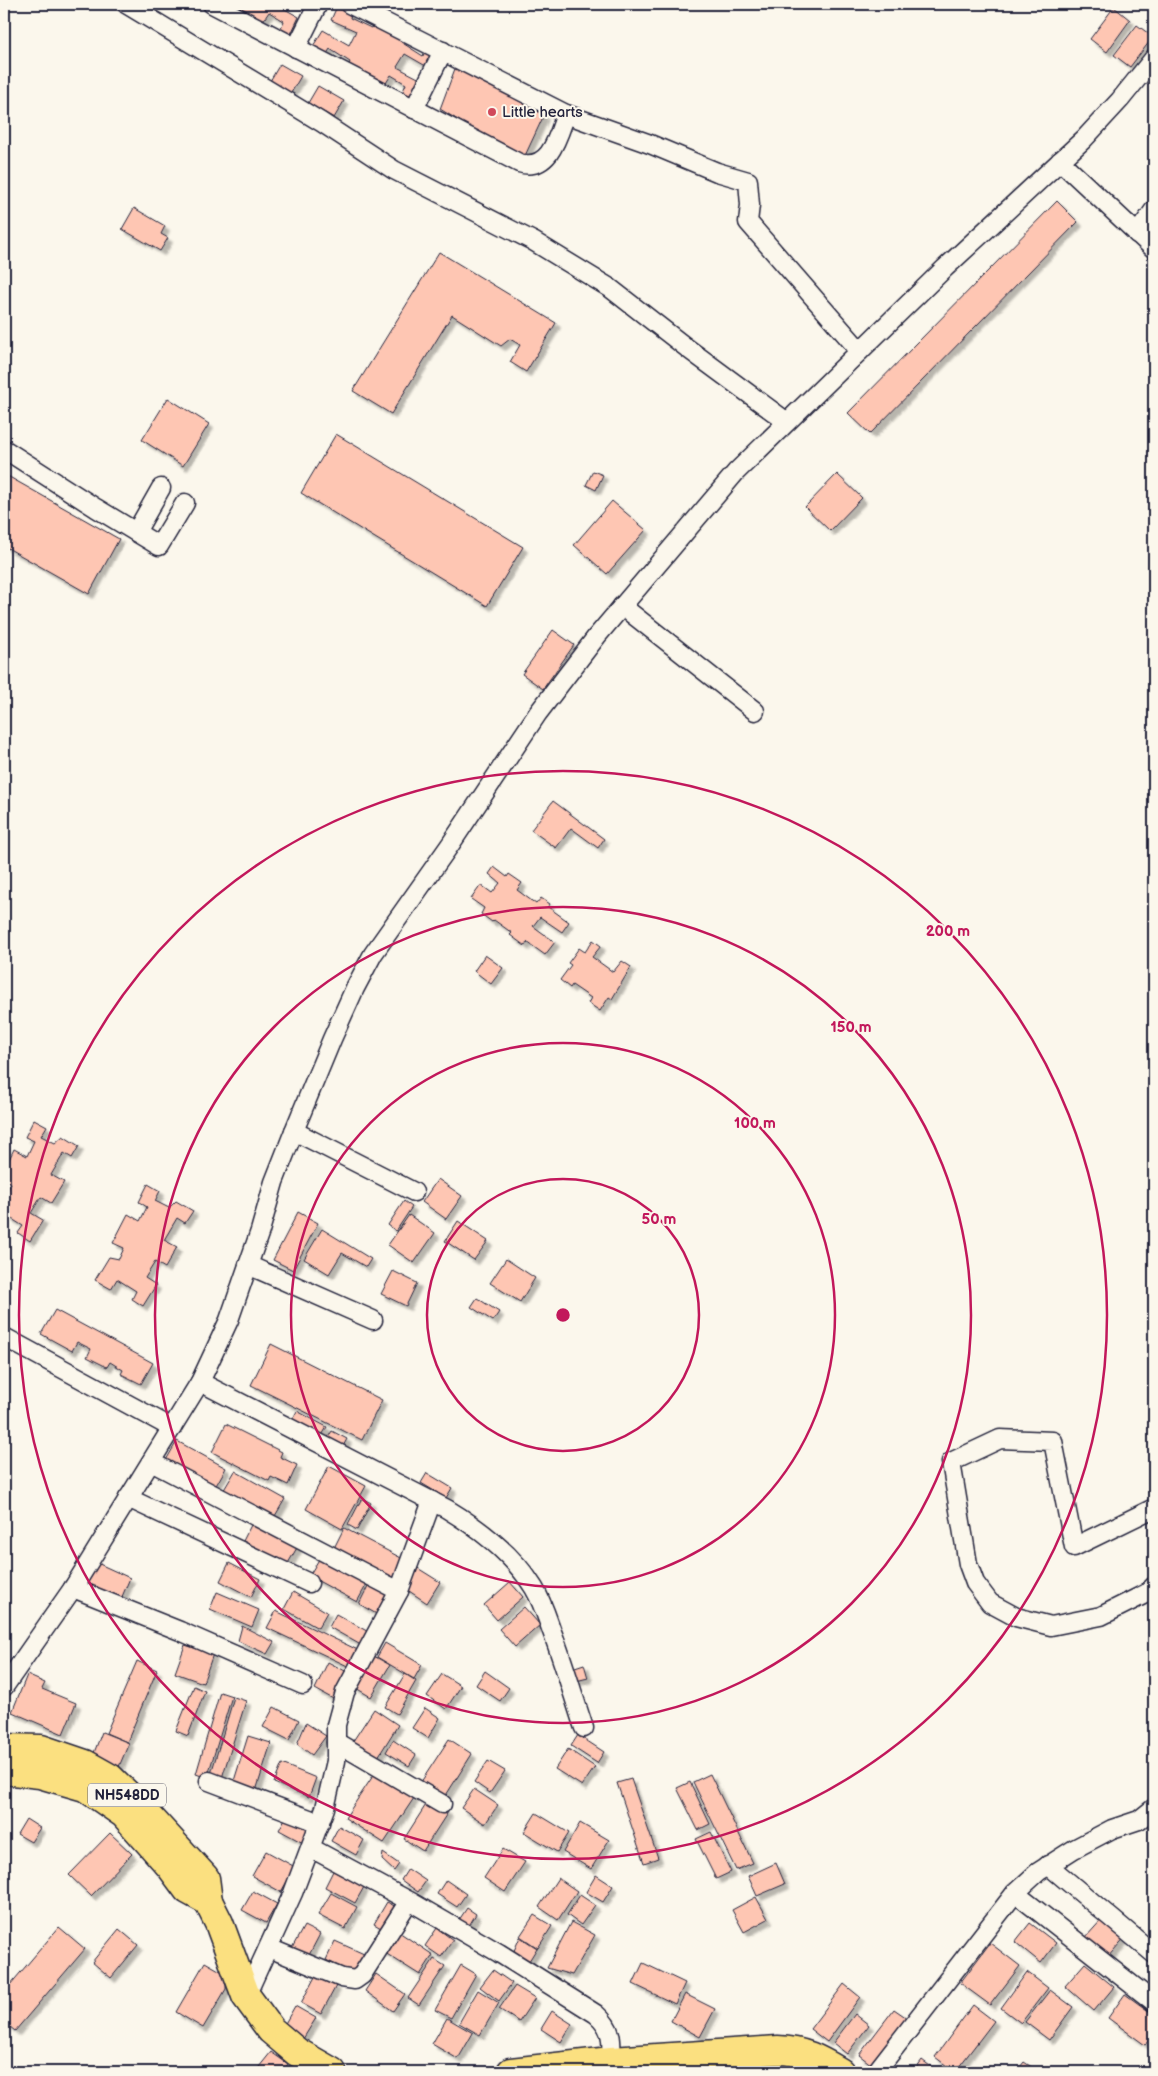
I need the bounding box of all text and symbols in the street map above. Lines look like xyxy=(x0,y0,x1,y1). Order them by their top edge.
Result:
place label: Little hearts xyxy=(502,103,583,122)
marker: Little hearts xyxy=(486,106,498,118)
text: 200 m xyxy=(926,922,970,941)
text: 150 m xyxy=(830,1018,872,1037)
text: 100 m xyxy=(734,1114,776,1133)
text: 50 m xyxy=(642,1210,677,1229)
centre of rings xyxy=(554,1306,572,1324)
road number: NH548DD xyxy=(88,1784,166,1806)

